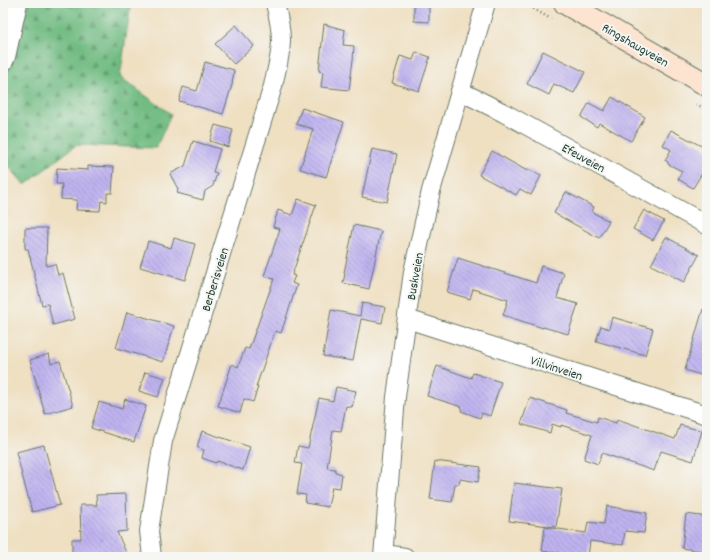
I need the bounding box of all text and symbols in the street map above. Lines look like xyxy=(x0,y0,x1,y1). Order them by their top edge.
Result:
street label: Ringshaugveien xyxy=(598,19,672,73)
street label: Efeuveien xyxy=(558,139,608,179)
street label: Berberisveien xyxy=(198,245,235,314)
street label: Buskveien xyxy=(403,251,430,302)
street label: Villvinveien xyxy=(528,352,585,387)

